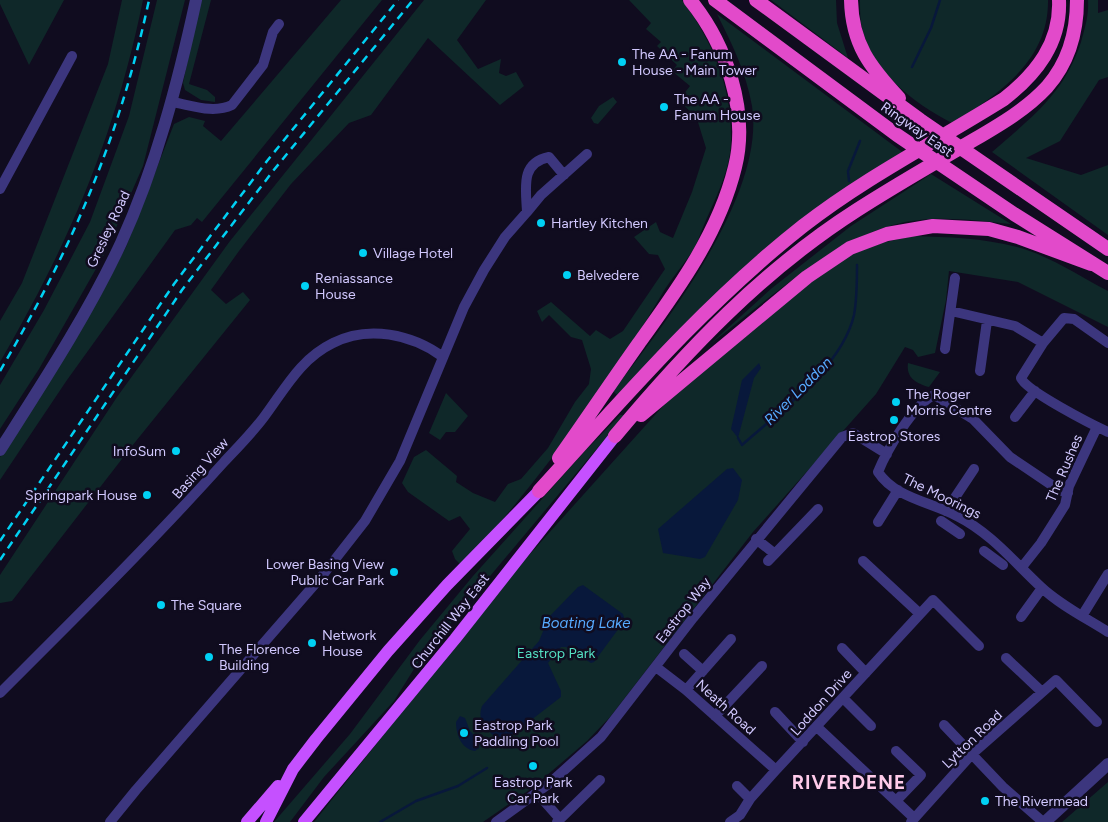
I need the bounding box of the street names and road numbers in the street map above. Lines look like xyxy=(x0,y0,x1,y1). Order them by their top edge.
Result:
street label: Ringway East xyxy=(877,98,956,160)
street label: Gresley Road xyxy=(83,188,134,270)
street label: The Rushes xyxy=(1043,432,1086,505)
street label: Basing View xyxy=(169,434,232,502)
street label: The Moorings xyxy=(900,470,984,523)
street label: Churchill Way East xyxy=(408,570,493,673)
street label: Eastrop Way xyxy=(652,573,715,647)
street label: Loddon Drive xyxy=(787,665,856,739)
street label: Neath Road xyxy=(692,676,759,739)
street label: Lytton Road xyxy=(939,707,1006,772)

